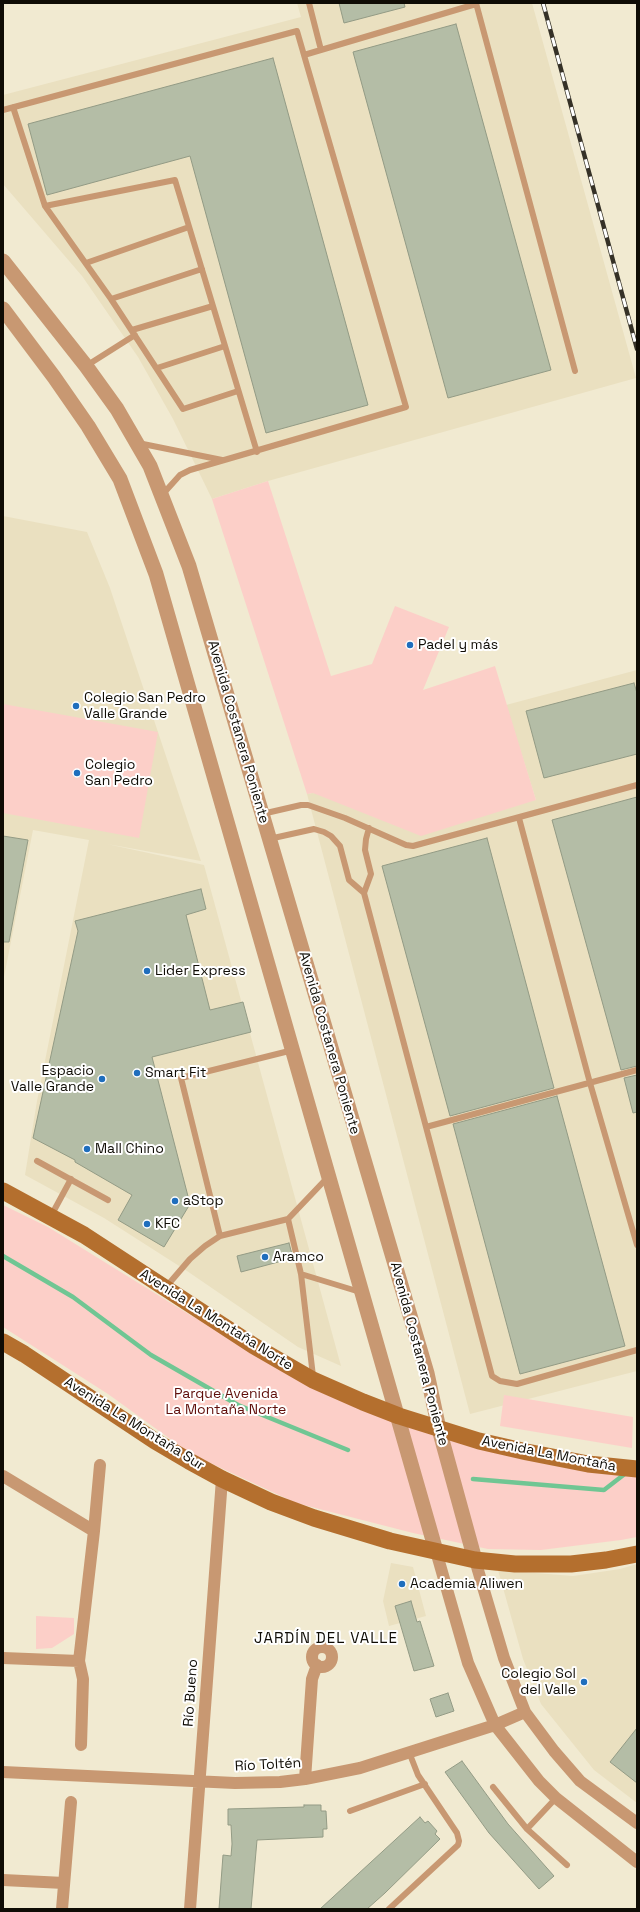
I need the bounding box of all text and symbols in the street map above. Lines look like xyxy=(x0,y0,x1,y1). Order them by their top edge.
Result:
place label: Padel y más xyxy=(418,637,498,653)
street label: Avenida Costanera Poniente xyxy=(204,639,272,825)
marker: Padel y más xyxy=(405,640,415,650)
place label: Colegio San Pedro Valle Grande xyxy=(84,690,206,722)
marker: Colegio San Pedro Valle Grande xyxy=(71,701,81,711)
place label: Colegio San Pedro xyxy=(85,757,153,790)
marker: Colegio San Pedro xyxy=(72,768,82,778)
street label: Avenida Costanera Poniente xyxy=(295,950,363,1136)
place label: Lider Express xyxy=(155,963,246,979)
marker: Lider Express xyxy=(142,966,152,976)
place label: Espacio Valle Grande xyxy=(11,1063,94,1096)
place label: Smart Fit xyxy=(145,1065,206,1081)
marker: Smart Fit xyxy=(132,1068,142,1078)
marker: Espacio Valle Grande xyxy=(97,1074,107,1084)
place label: Mall Chino xyxy=(95,1141,164,1157)
marker: Mall Chino xyxy=(82,1144,92,1154)
place label: aStop xyxy=(183,1193,223,1209)
marker: aStop xyxy=(170,1196,180,1206)
place label: KFC xyxy=(155,1216,180,1232)
marker: KFC xyxy=(142,1219,152,1229)
place label: Aramco xyxy=(273,1249,324,1265)
marker: Aramco xyxy=(260,1252,270,1262)
street label: Avenida Costanera Poniente xyxy=(386,1260,452,1448)
street label: Avenida La Montaña Norte xyxy=(136,1266,296,1374)
street label: Avenida La Montaña Sur xyxy=(61,1374,207,1474)
park label: Parque Avenida La Montaña Norte xyxy=(166,1386,286,1418)
street label: Avenida La Montaña xyxy=(480,1433,618,1475)
place label: Academia Aliwen xyxy=(410,1576,523,1592)
marker: Academia Aliwen xyxy=(397,1579,407,1589)
district label: JARDÍN DEL VALLE xyxy=(254,1630,398,1648)
street label: Río Bueno xyxy=(180,1659,202,1727)
place label: Colegio Sol del Valle xyxy=(501,1666,576,1698)
marker: Colegio Sol del Valle xyxy=(579,1677,589,1687)
street label: Río Toltén xyxy=(234,1755,302,1775)

